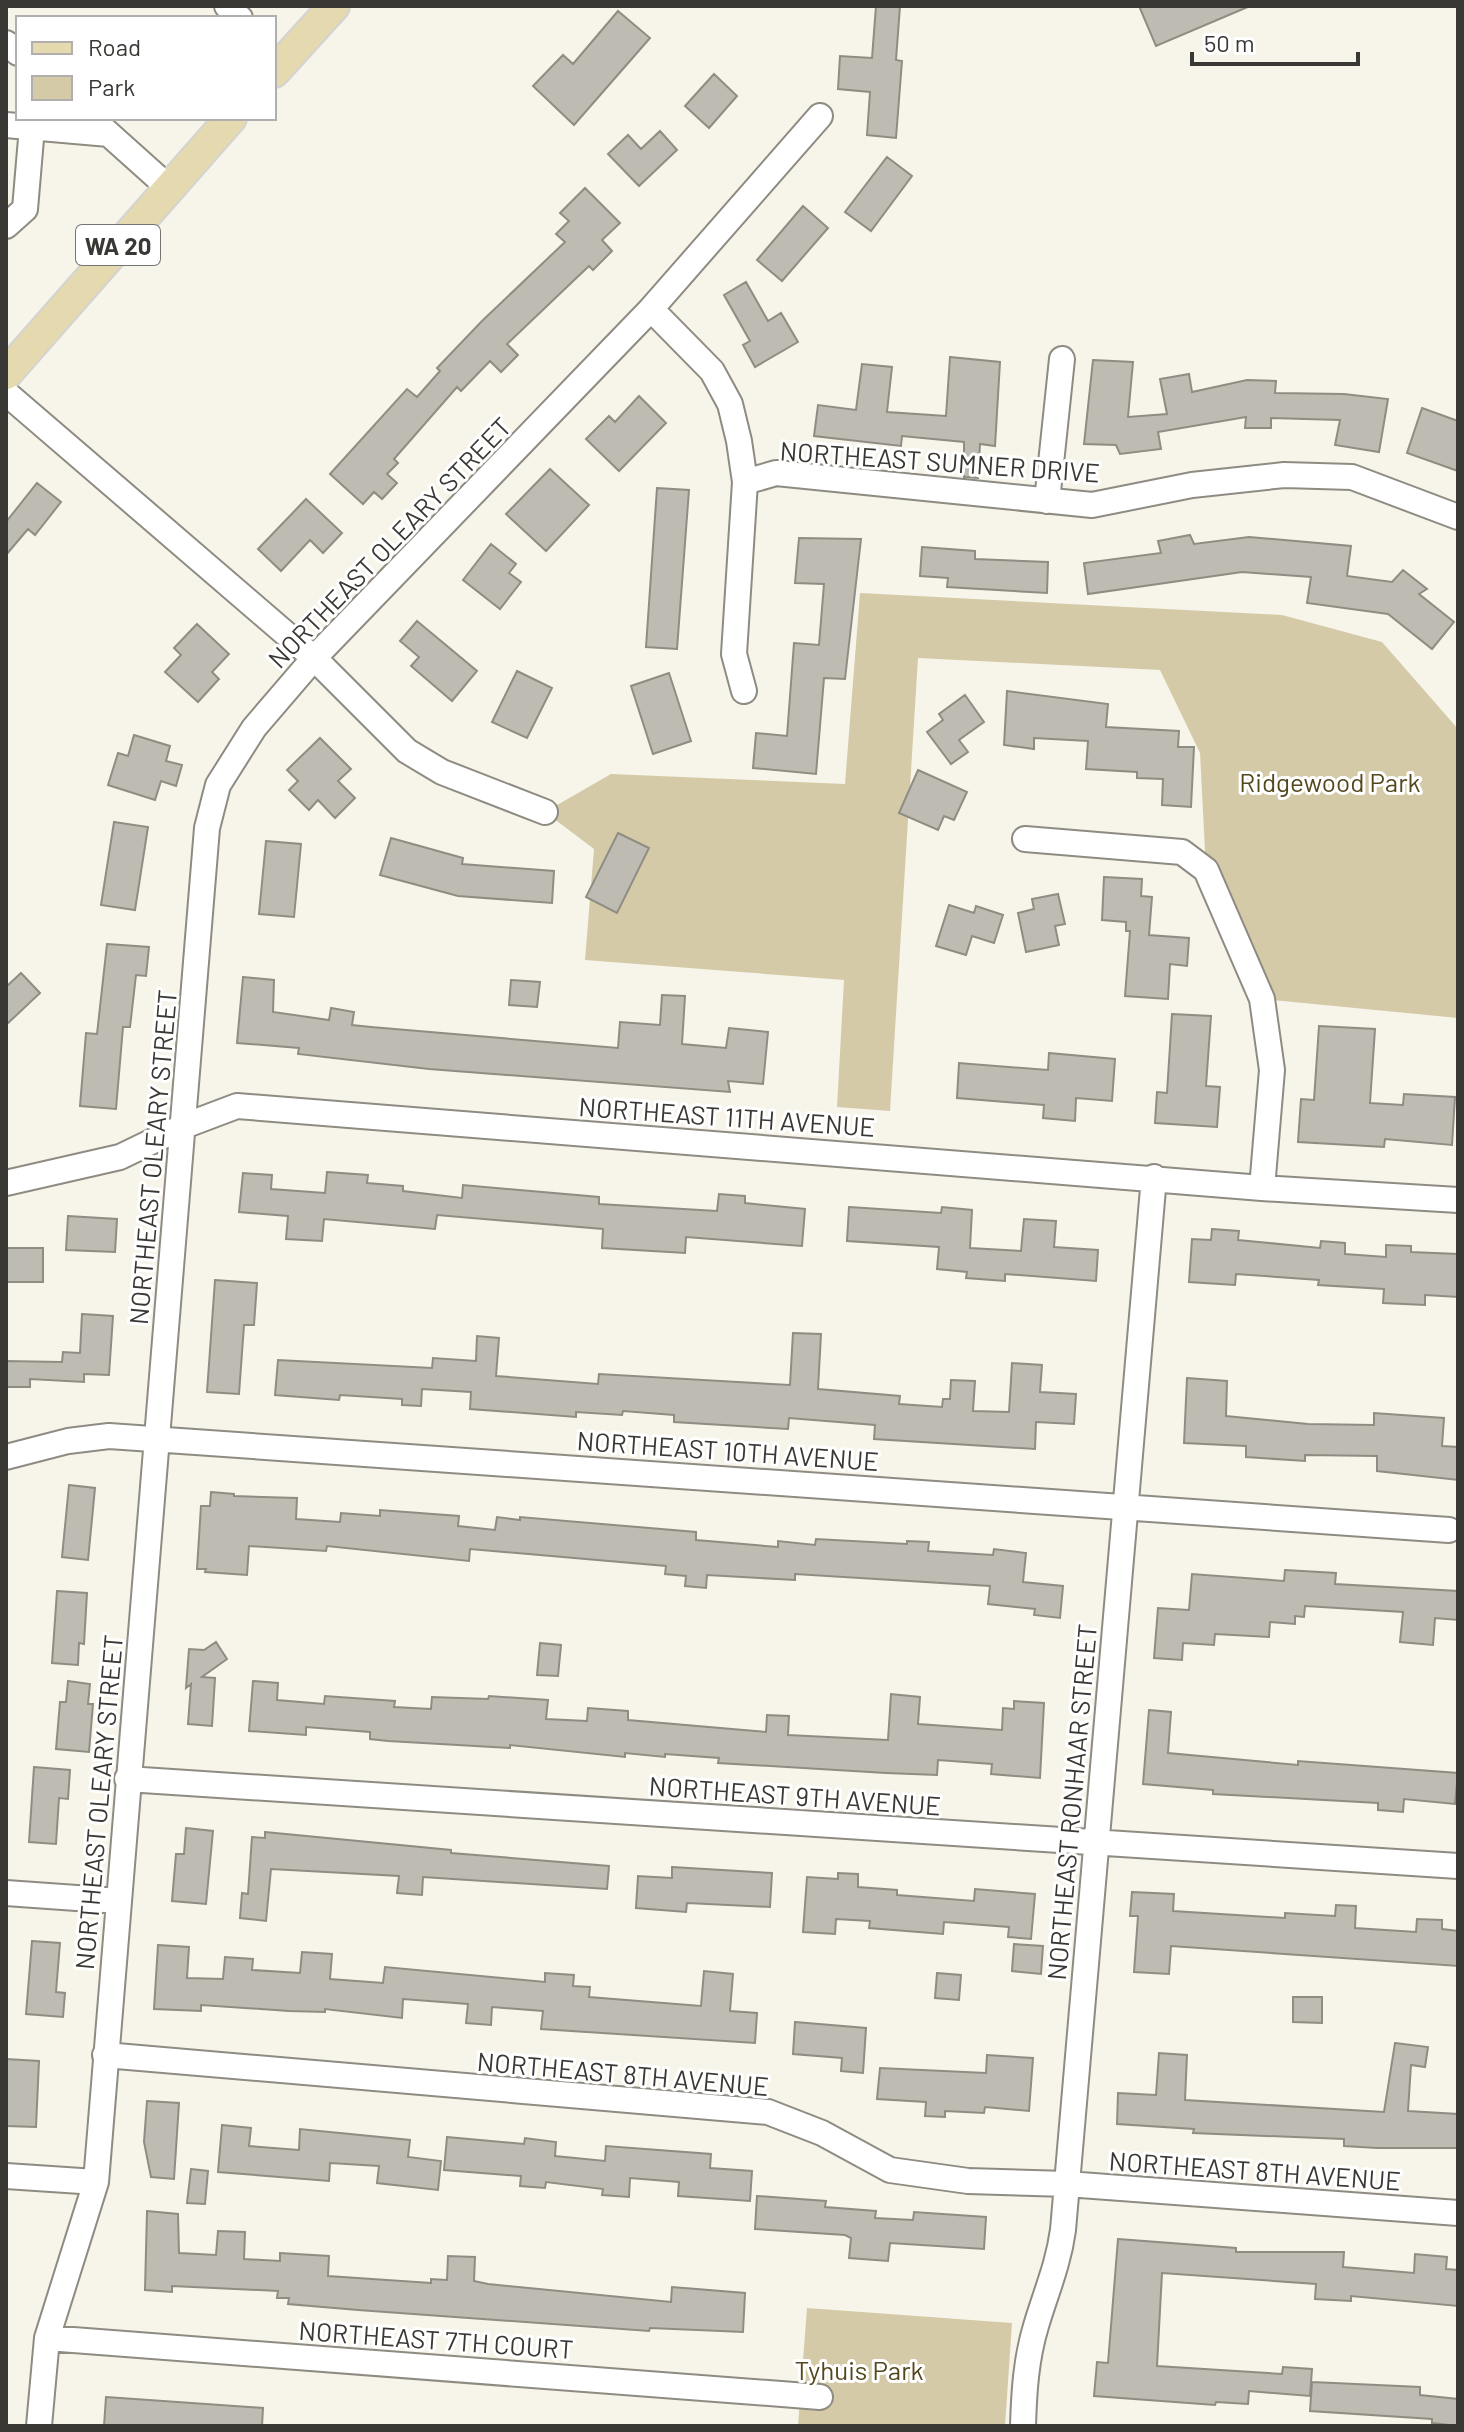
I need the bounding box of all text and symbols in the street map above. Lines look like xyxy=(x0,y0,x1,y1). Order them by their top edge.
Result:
legend xyxy=(16,16,276,120)
scale bar xyxy=(1192,16,1358,66)
text: 50 m xyxy=(1204,28,1255,57)
text: Road xyxy=(88,32,141,61)
text: Park xyxy=(88,72,135,101)
road number: WA 20 xyxy=(76,225,160,265)
street label: NORTHEAST OLEARY STREET xyxy=(261,410,517,674)
street label: NORTHEAST SUMNER DRIVE xyxy=(779,434,1101,488)
park label: Ridgewood Park xyxy=(1239,766,1421,797)
street label: NORTHEAST OLEARY STREET xyxy=(122,988,182,1326)
street label: NORTHEAST 11TH AVENUE xyxy=(578,1090,876,1142)
street label: NORTHEAST 10TH AVENUE xyxy=(576,1424,880,1476)
street label: NORTHEAST RONHAAR STREET xyxy=(1040,1622,1102,1982)
street label: NORTHEAST OLEARY STREET xyxy=(68,1633,128,1971)
street label: NORTHEAST 9TH AVENUE xyxy=(648,1769,942,1821)
street label: NORTHEAST 8TH AVENUE xyxy=(476,2045,770,2101)
street label: NORTHEAST 8TH AVENUE xyxy=(1108,2144,1402,2196)
street label: NORTHEAST 7TH COURT xyxy=(298,2314,574,2364)
park label: Tyhuis Park xyxy=(794,2354,924,2385)

